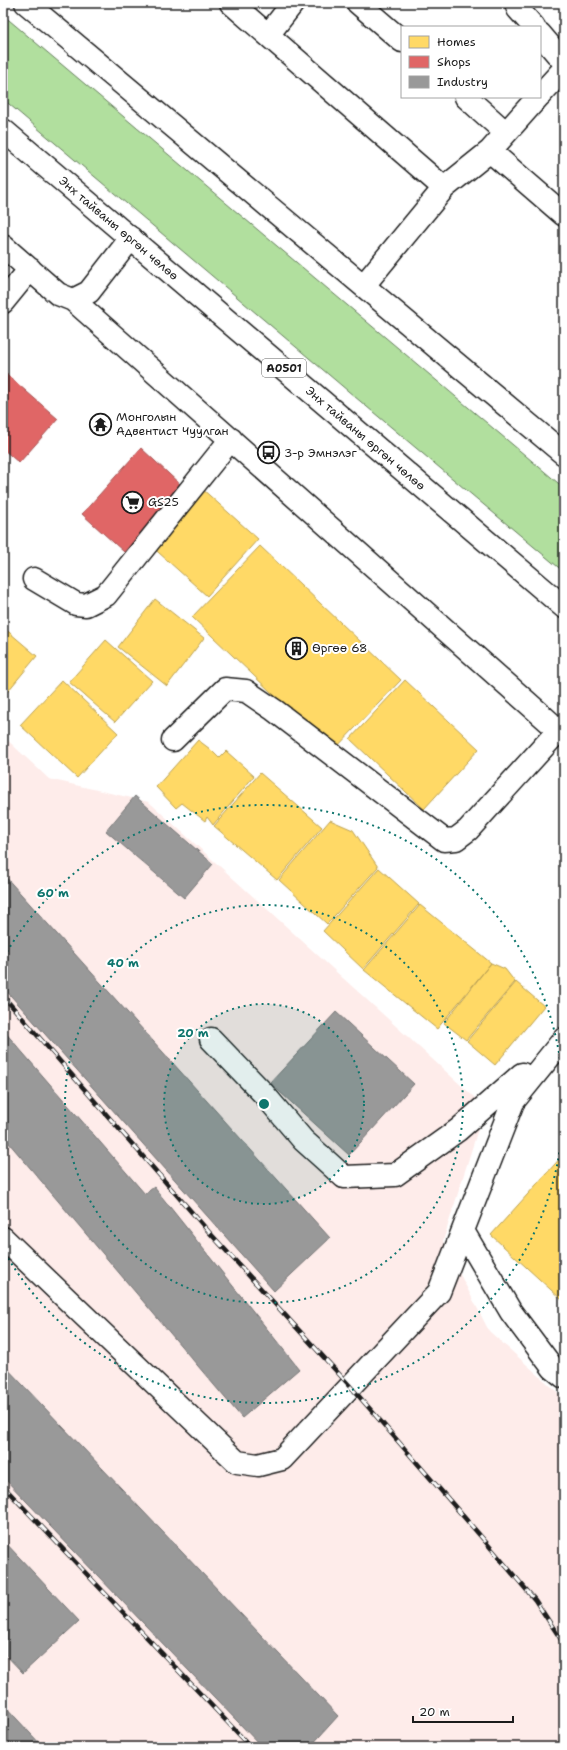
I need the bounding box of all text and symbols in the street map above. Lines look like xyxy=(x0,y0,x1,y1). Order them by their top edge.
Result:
legend xyxy=(401,26,541,98)
text: Homes xyxy=(437,34,476,50)
text: Shops xyxy=(437,54,471,70)
text: Industry xyxy=(437,74,488,90)
street label: Энх тайваны өргөн чөлөө xyxy=(56,173,182,284)
road number: A0501 xyxy=(262,359,306,377)
street label: Энх тайваны өргөн чөлөө xyxy=(302,383,429,494)
place label: Монголын Адвентист Чуулган xyxy=(116,409,229,439)
temple icon: Монголын Адвентист Чуулган xyxy=(87,411,113,437)
bus stop icon: 3-р Эмнэлэг xyxy=(255,440,281,466)
place label: 3-р Эмнэлэг xyxy=(284,445,357,461)
supermarket icon: GS25 xyxy=(120,489,146,515)
place label: GS25 xyxy=(148,494,179,510)
building icon: Өргөө 68 xyxy=(284,635,310,661)
place label: Өргөө 68 xyxy=(312,640,368,656)
text: 60 m xyxy=(37,885,69,901)
text: 40 m xyxy=(107,955,139,971)
text: 20 m xyxy=(177,1025,209,1041)
centre of rings xyxy=(257,1097,271,1111)
scale bar xyxy=(413,1698,513,1724)
text: 20 m xyxy=(419,1704,450,1720)

